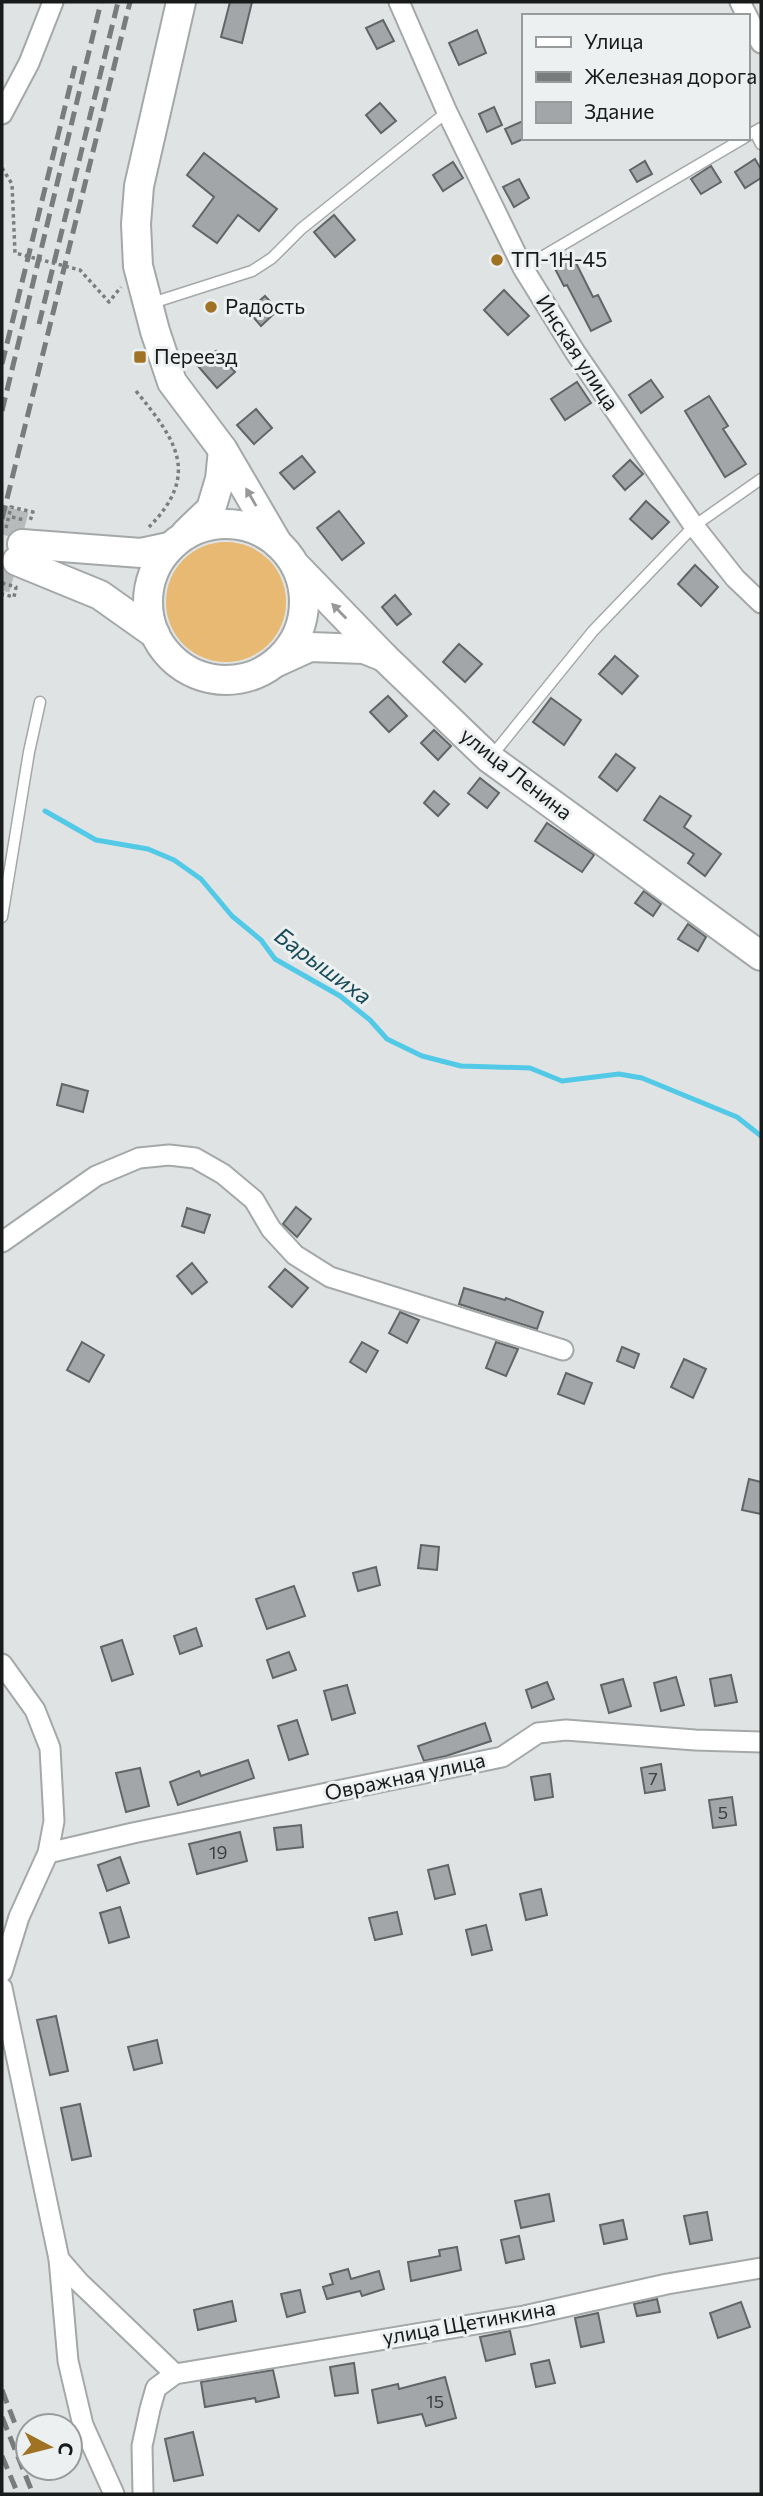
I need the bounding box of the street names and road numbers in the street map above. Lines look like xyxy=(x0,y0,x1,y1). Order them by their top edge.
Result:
street label: Инская улица xyxy=(532,290,625,415)
street label: улица Ленина xyxy=(456,721,578,824)
street label: Овражная улица xyxy=(322,1746,487,1805)
street label: улица Щетинкина xyxy=(380,2294,557,2349)

